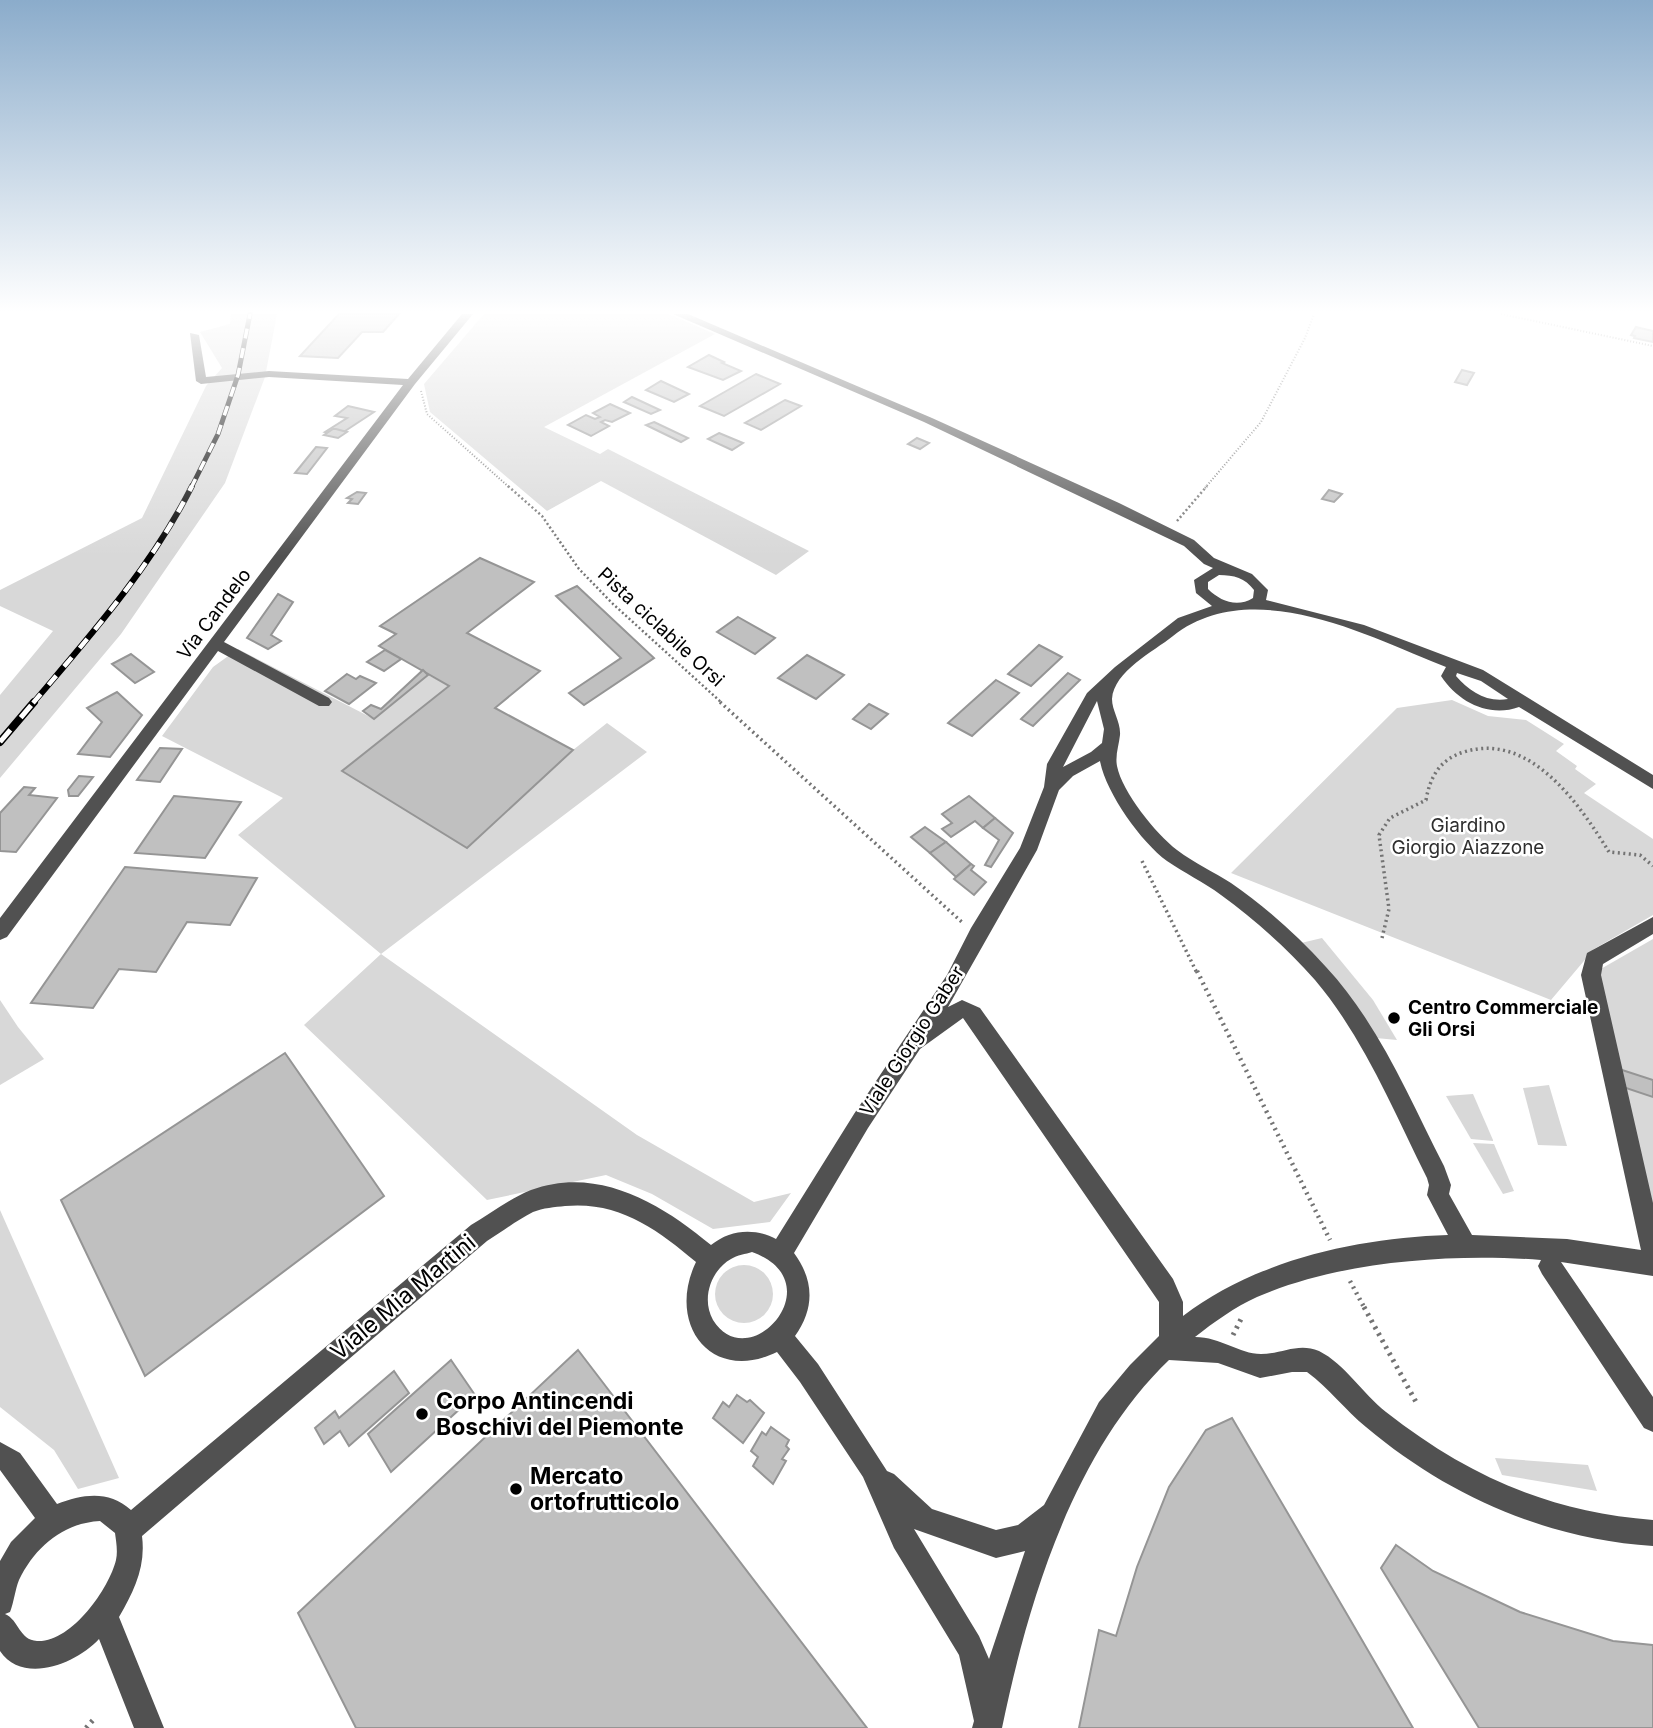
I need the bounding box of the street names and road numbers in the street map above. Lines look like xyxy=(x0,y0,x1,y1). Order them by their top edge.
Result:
street label: Pista ciclabile Orsi xyxy=(593,563,729,691)
street label: Via Candelo xyxy=(172,564,256,664)
street label: Viale Giorgio Gaber xyxy=(855,962,969,1120)
street label: Viale Mia Martini xyxy=(325,1228,481,1366)

